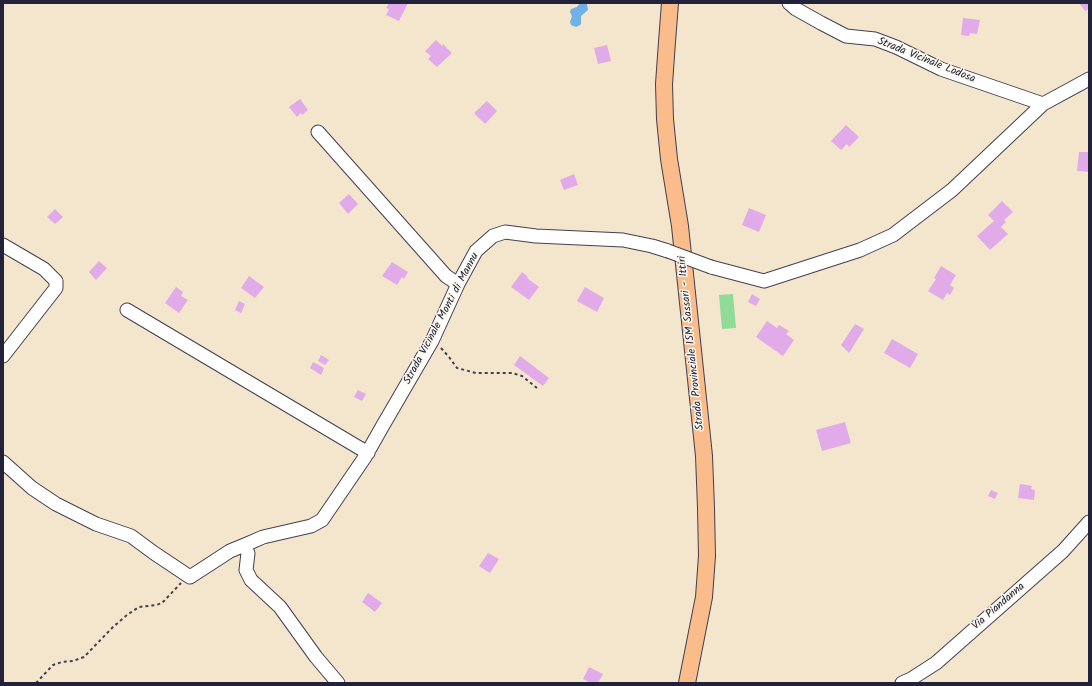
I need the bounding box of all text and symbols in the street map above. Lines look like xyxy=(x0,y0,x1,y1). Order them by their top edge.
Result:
street label: Strada Vicinale Lodosa xyxy=(875,35,977,87)
street label: Strada Vicinale Monti di Mannu xyxy=(402,251,482,387)
street label: Strada Provinciale 15M Sassari - Ittiri xyxy=(676,255,708,431)
street label: Via Piandanna xyxy=(970,581,1028,633)

